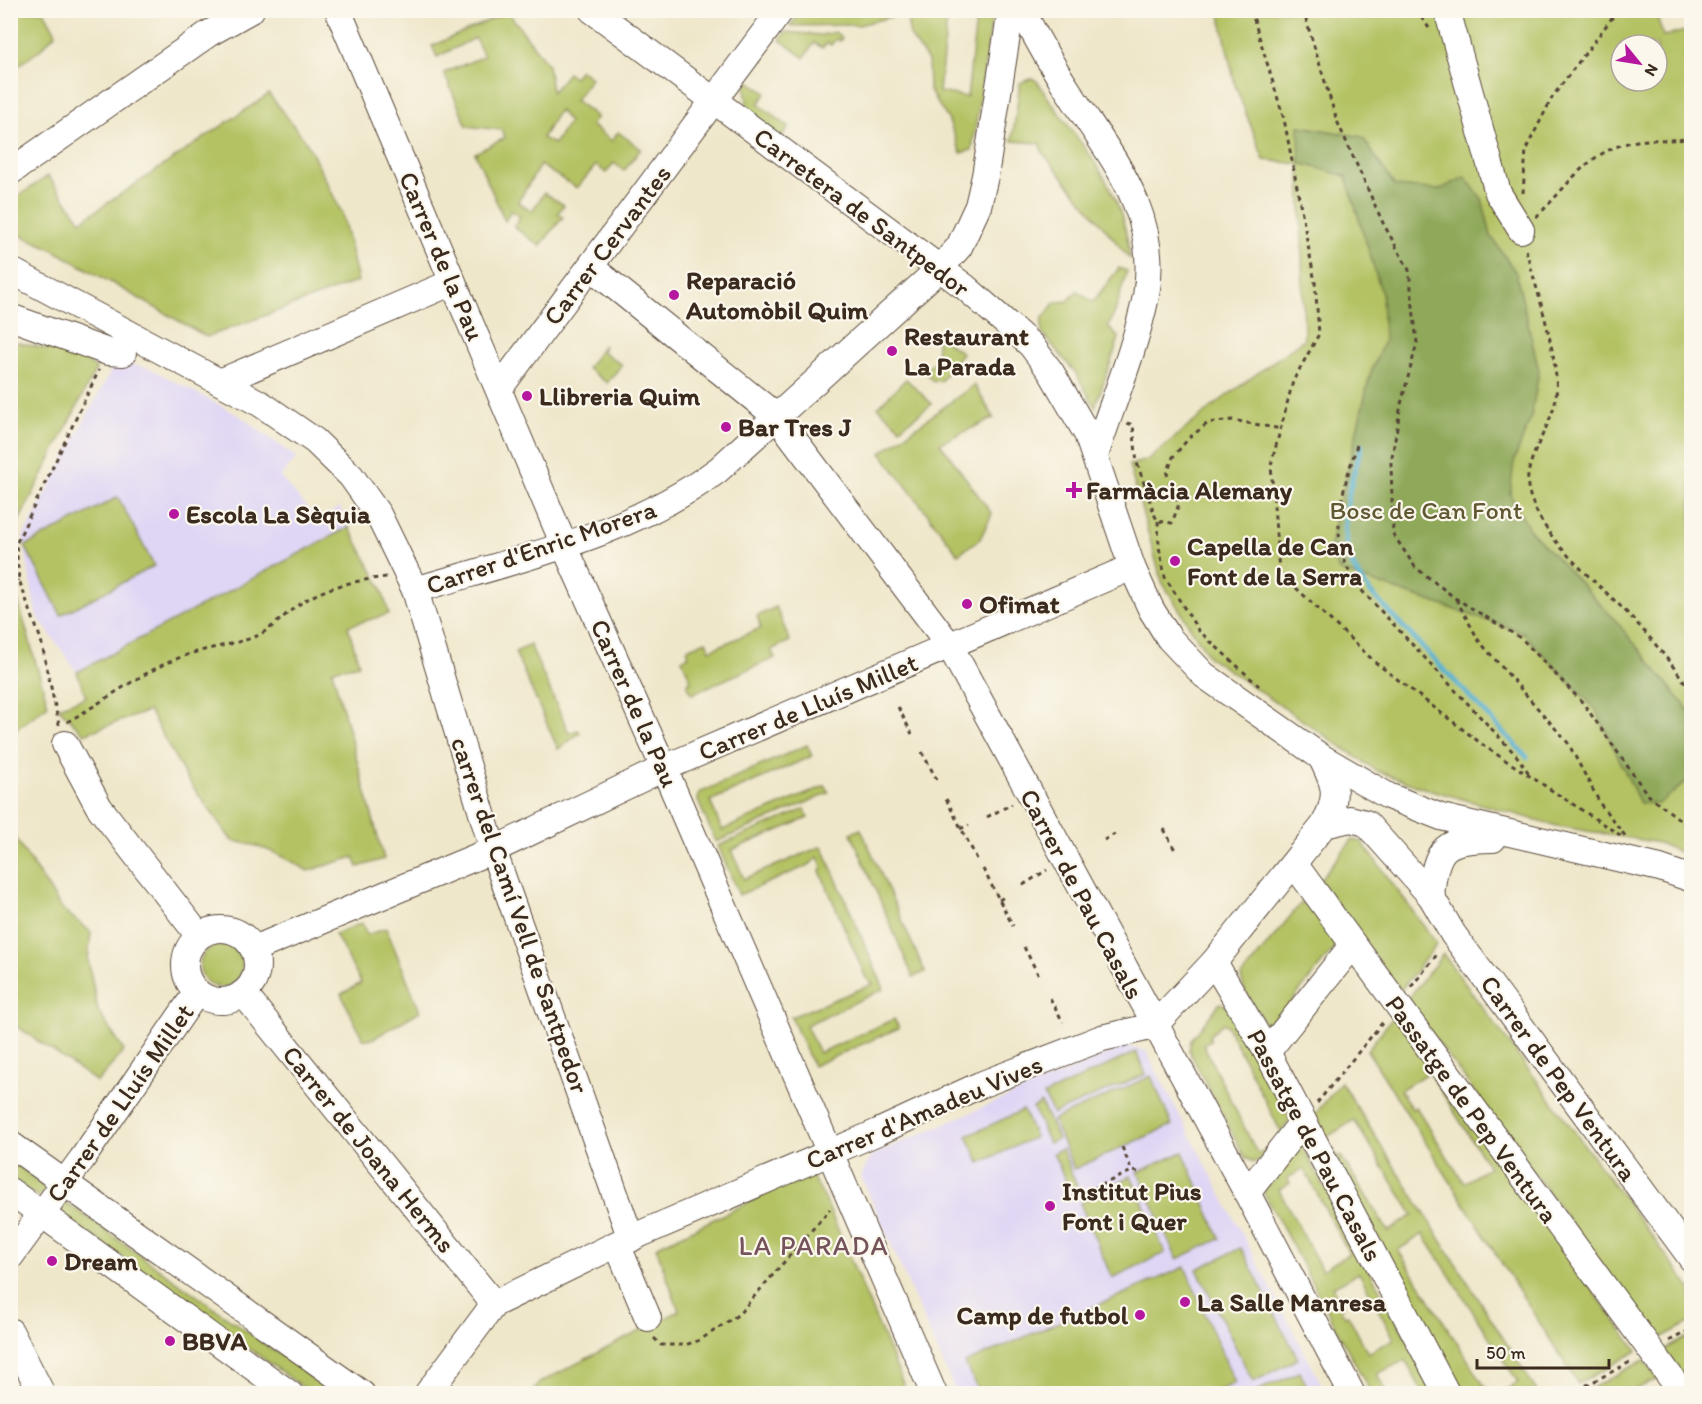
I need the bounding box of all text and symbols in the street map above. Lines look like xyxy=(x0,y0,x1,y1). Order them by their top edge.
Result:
north arrow xyxy=(1609,33,1669,93)
text: N xyxy=(1641,61,1662,80)
street label: Carretera de Santpedor xyxy=(748,120,977,304)
street label: Carrer Cervantes xyxy=(536,158,678,332)
street label: Carrer de la Pau xyxy=(392,167,492,345)
place label: Reparació Automòbil Quim xyxy=(685,264,869,326)
marker: Reparació Automòbil Quim xyxy=(667,288,681,302)
place label: Restaurant La Parada xyxy=(904,320,1029,382)
marker: Restaurant La Parada xyxy=(885,344,899,358)
place label: Llibreria Quim xyxy=(539,380,700,412)
marker: Llibreria Quim xyxy=(520,389,534,403)
place label: Bar Tres J xyxy=(738,411,852,443)
marker: Bar Tres J xyxy=(719,420,733,434)
place label: Farmàcia Alemany xyxy=(1086,474,1293,506)
marker: Farmàcia Alemany xyxy=(1067,483,1081,497)
street label: Carrer d'Enric Morera xyxy=(422,492,661,601)
park label: Bosc de Can Font xyxy=(1330,494,1523,526)
place label: Escola La Sèquia xyxy=(186,498,371,530)
marker: Escola La Sèquia xyxy=(167,507,181,521)
place label: Capella de Can Font de la Serra xyxy=(1187,530,1362,592)
marker: Capella de Can Font de la Serra xyxy=(1168,554,1182,568)
place label: Ofimat xyxy=(979,588,1060,620)
marker: Ofimat xyxy=(960,597,974,611)
street label: Carrer de la Pau xyxy=(584,614,686,792)
street label: Carrer de Lluís Millet xyxy=(693,646,923,768)
street label: carrer del Camí Vell de Santpedor xyxy=(444,733,596,1098)
street label: Carrer de Pau Casals xyxy=(1013,783,1151,1005)
street label: Carrer de Pep Ventura xyxy=(1474,969,1645,1188)
street label: Passatge de Pep Ventura xyxy=(1379,989,1566,1229)
street label: Carrer de Lluís Millet xyxy=(39,997,201,1209)
street label: Passatge de Pau Casals xyxy=(1240,1023,1390,1267)
street label: Carrer de Joana Herms xyxy=(276,1039,462,1259)
street label: Carrer d'Amadeu Vives xyxy=(801,1048,1047,1176)
place label: Institut Pius Font i Quer xyxy=(1062,1175,1202,1237)
marker: Institut Pius Font i Quer xyxy=(1043,1199,1057,1213)
district label: LA PARADA xyxy=(739,1229,889,1262)
place label: Dream xyxy=(64,1245,139,1277)
marker: Dream xyxy=(45,1254,59,1268)
place label: La Salle Manresa xyxy=(1197,1286,1387,1318)
marker: La Salle Manresa xyxy=(1178,1295,1192,1309)
place label: Camp de futbol xyxy=(957,1299,1129,1331)
marker: Camp de futbol xyxy=(1133,1308,1147,1322)
place label: BBVA xyxy=(182,1325,248,1357)
scale bar xyxy=(1477,1332,1609,1370)
marker: BBVA xyxy=(163,1334,177,1348)
text: 50 m xyxy=(1486,1342,1526,1364)

